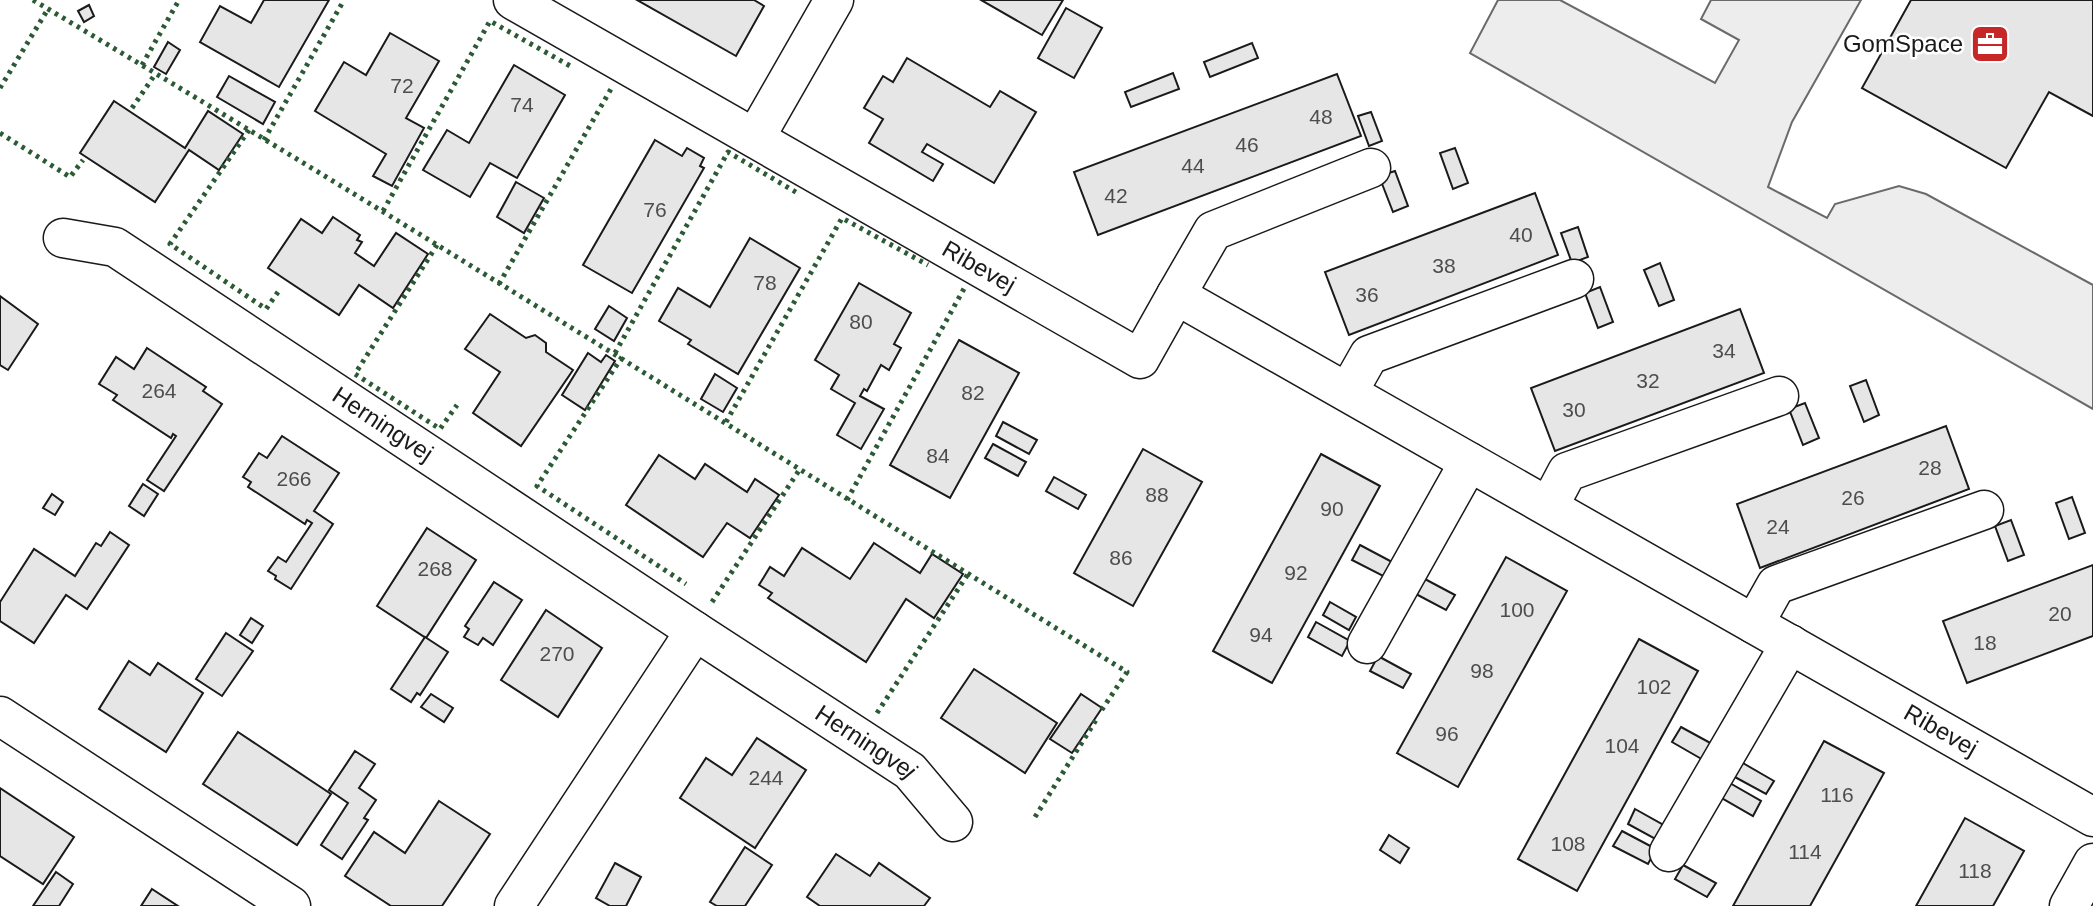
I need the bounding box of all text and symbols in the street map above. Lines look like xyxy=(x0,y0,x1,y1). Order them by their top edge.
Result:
office icon: GomSpace xyxy=(1969,23,2011,65)
place label: GomSpace xyxy=(1843,30,1963,57)
house number: 72 xyxy=(390,74,414,97)
house number: 74 xyxy=(510,93,534,116)
house number: 48 xyxy=(1309,105,1333,128)
house number: 46 xyxy=(1235,133,1259,156)
house number: 44 xyxy=(1181,154,1205,177)
house number: 42 xyxy=(1104,184,1128,207)
house number: 76 xyxy=(643,198,667,221)
house number: 40 xyxy=(1509,223,1533,246)
street label: Ribevej xyxy=(938,235,1021,298)
house number: 38 xyxy=(1432,254,1456,277)
house number: 78 xyxy=(753,271,777,294)
house number: 36 xyxy=(1355,283,1379,306)
house number: 80 xyxy=(849,310,873,333)
house number: 34 xyxy=(1712,339,1736,362)
house number: 32 xyxy=(1636,369,1660,392)
house number: 264 xyxy=(141,379,177,402)
street label: Herningvej xyxy=(328,381,438,467)
house number: 82 xyxy=(961,381,985,404)
house number: 30 xyxy=(1562,398,1586,421)
house number: 84 xyxy=(926,444,950,467)
house number: 28 xyxy=(1918,456,1942,479)
house number: 266 xyxy=(276,467,312,490)
house number: 88 xyxy=(1145,483,1169,506)
house number: 26 xyxy=(1841,486,1865,509)
house number: 90 xyxy=(1320,497,1344,520)
house number: 24 xyxy=(1766,515,1790,538)
house number: 86 xyxy=(1109,546,1133,569)
house number: 268 xyxy=(417,557,453,580)
house number: 92 xyxy=(1284,561,1308,584)
house number: 100 xyxy=(1499,598,1535,621)
house number: 20 xyxy=(2048,602,2072,625)
house number: 94 xyxy=(1249,623,1273,646)
house number: 18 xyxy=(1973,631,1997,654)
house number: 270 xyxy=(539,642,575,665)
house number: 98 xyxy=(1470,659,1494,682)
house number: 102 xyxy=(1636,675,1672,698)
street label: Ribevej xyxy=(1900,698,1983,761)
street label: Herningvej xyxy=(810,699,924,783)
house number: 96 xyxy=(1435,722,1459,745)
house number: 104 xyxy=(1604,734,1640,757)
house number: 244 xyxy=(748,766,784,789)
house number: 116 xyxy=(1820,783,1854,806)
house number: 108 xyxy=(1550,832,1586,855)
house number: 114 xyxy=(1788,840,1822,863)
house number: 118 xyxy=(1958,859,1992,882)

